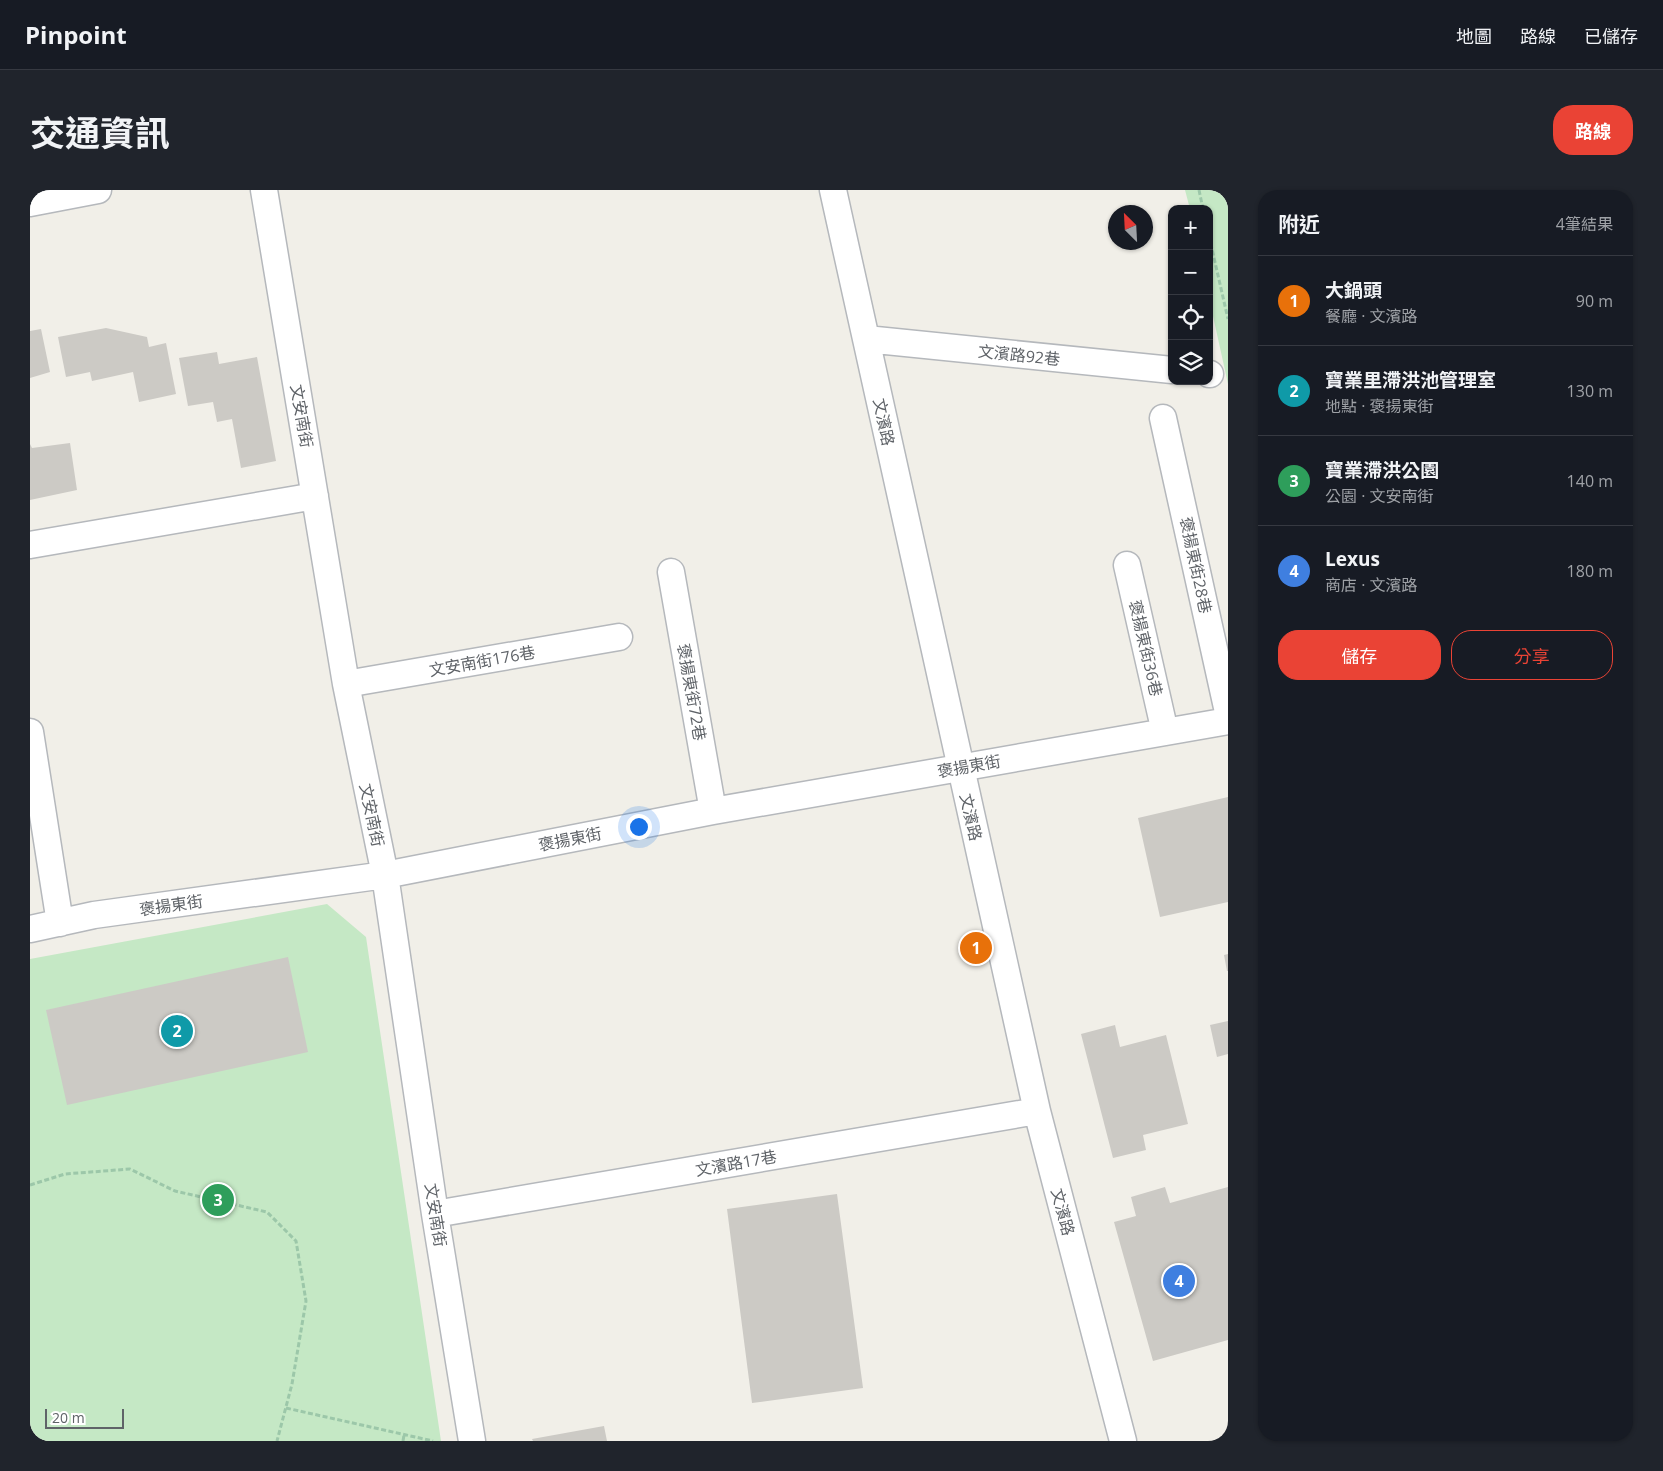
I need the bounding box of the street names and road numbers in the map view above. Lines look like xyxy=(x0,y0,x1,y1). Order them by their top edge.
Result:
street label: 文濱路92巷 xyxy=(977,340,1061,370)
street label: 文安南街 xyxy=(286,383,318,449)
street label: 文濱路 xyxy=(868,396,900,448)
street label: 褒揚東街28巷 xyxy=(1175,515,1217,615)
street label: 褒揚東街36巷 xyxy=(1124,598,1168,698)
street label: 文安南街176巷 xyxy=(427,641,537,681)
street label: 褒揚東街72巷 xyxy=(673,642,711,742)
street label: 褒揚東街 xyxy=(936,750,1002,782)
street label: 文安南街 xyxy=(355,781,389,849)
street label: 文濱路 xyxy=(955,791,987,843)
street label: 褒揚東街 xyxy=(536,822,604,856)
street label: 褒揚東街 xyxy=(138,890,204,920)
street label: 文濱路17巷 xyxy=(694,1145,778,1181)
street label: 文安南街 xyxy=(420,1182,452,1248)
street label: 文濱路 xyxy=(1046,1186,1080,1238)

